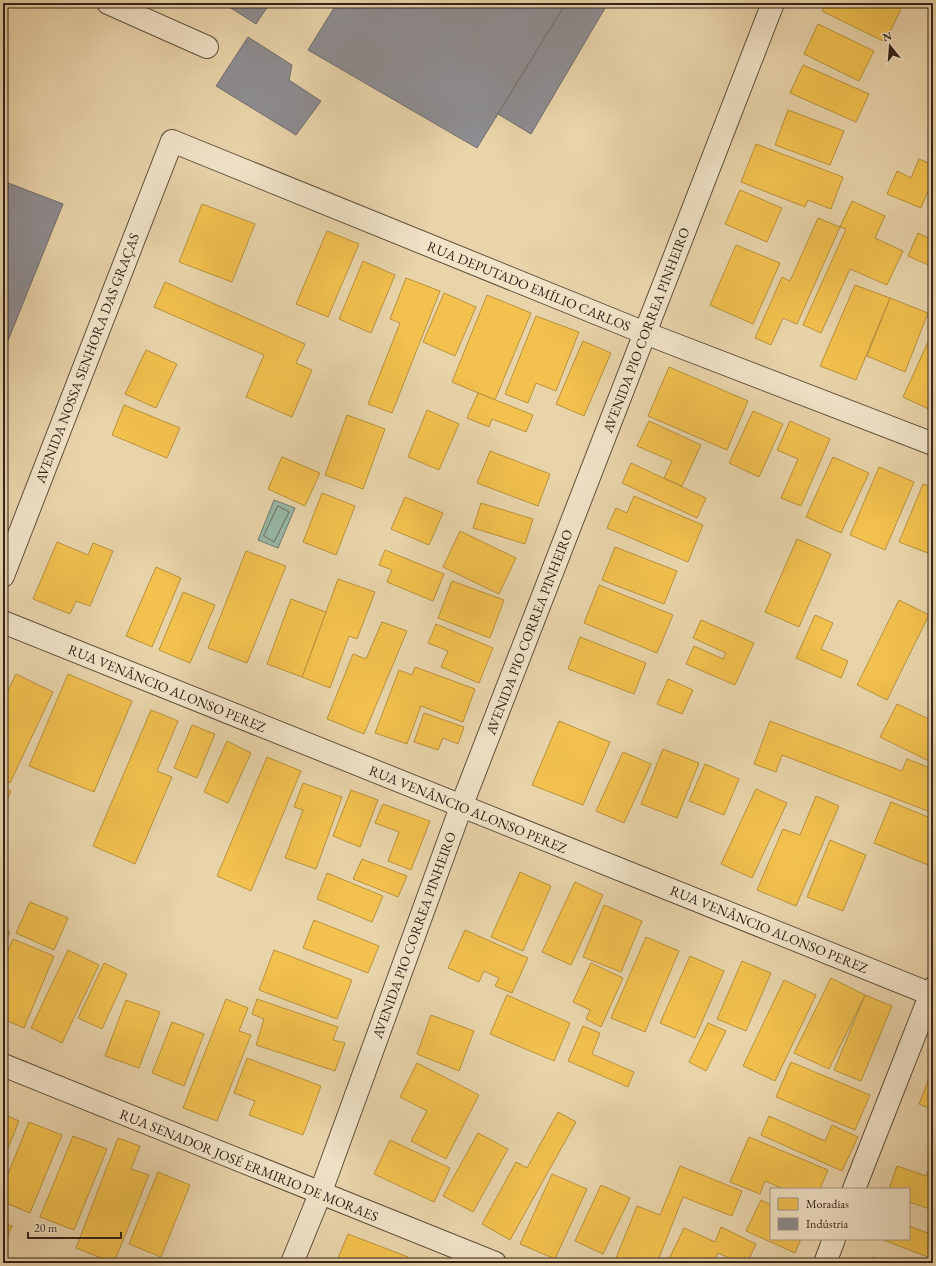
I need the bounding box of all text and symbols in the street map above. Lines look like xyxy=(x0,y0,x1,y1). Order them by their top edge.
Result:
north arrow xyxy=(870,26,910,66)
text: N xyxy=(881,28,893,44)
street label: AVENIDA PIO CORREA PINHEIRO xyxy=(598,224,694,436)
street label: AVENIDA NOSSA SENHORA DAS GRAÇAS xyxy=(30,230,143,487)
street label: RUA DEPUTADO EMÍLIO CARLOS xyxy=(425,237,633,335)
street label: AVENIDA PIO CORREA PINHEIRO xyxy=(481,526,577,738)
street label: RUA VENÂNCIO ALONSO PEREZ xyxy=(65,640,269,736)
street label: RUA VENÂNCIO ALONSO PEREZ xyxy=(366,761,570,857)
street label: AVENIDA PIO CORREA PINHEIRO xyxy=(368,829,460,1042)
street label: RUA VENÂNCIO ALONSO PEREZ xyxy=(667,881,871,977)
street label: RUA SENADOR JOSÉ ERMIRIO DE MORAES xyxy=(117,1105,381,1225)
legend xyxy=(770,1188,910,1240)
text: Moradias xyxy=(806,1196,849,1212)
scale bar xyxy=(28,1214,121,1240)
text: Indústria xyxy=(806,1216,848,1232)
text: 20 m xyxy=(34,1220,58,1236)

